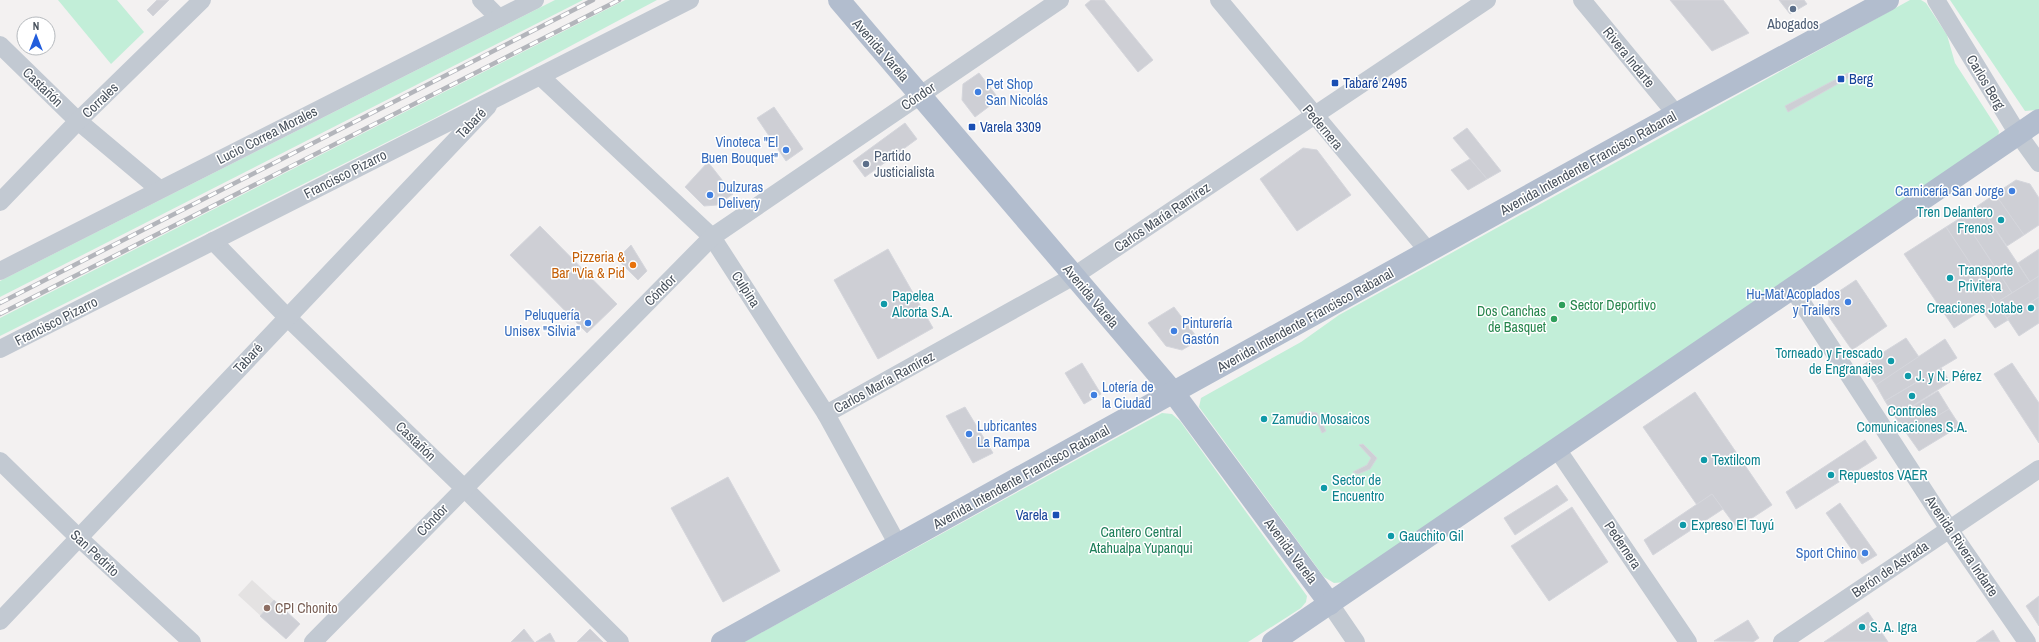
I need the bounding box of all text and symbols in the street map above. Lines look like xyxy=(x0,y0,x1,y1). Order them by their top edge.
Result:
marker: Abogados xyxy=(1788,4,1798,14)
street label: Avenida Varela xyxy=(848,14,914,86)
place label: Abogados xyxy=(1766,15,1819,33)
north arrow xyxy=(16,16,56,56)
text: N xyxy=(33,19,39,33)
street label: Rivera Indarte xyxy=(1599,23,1659,91)
street label: Carlos Berg xyxy=(1963,51,2010,113)
street label: Castañón xyxy=(19,63,67,111)
place label: Berg xyxy=(1849,70,1874,88)
place label: Tabaré 2495 xyxy=(1343,74,1407,92)
marker: Berg xyxy=(1836,74,1846,84)
place label: Pet Shop San Nicolás xyxy=(986,75,1048,109)
street label: Corrales xyxy=(78,78,122,122)
street label: Cóndor xyxy=(897,78,939,114)
marker: Tabaré 2495 xyxy=(1330,78,1340,88)
marker: Pet Shop San Nicolás xyxy=(973,87,983,97)
street label: Pedernera xyxy=(1299,101,1348,154)
street label: Lucio Correa Morales xyxy=(214,102,320,168)
street label: Tabaré xyxy=(452,104,490,142)
street label: Avenida Intendente Francisco Rabanal xyxy=(1496,107,1679,220)
place label: Varela 3309 xyxy=(980,118,1041,136)
marker: Varela 3309 xyxy=(967,122,977,132)
place label: Vinoteca "El Buen Bouquet" xyxy=(701,133,778,167)
street label: Francisco Pizarro xyxy=(301,145,389,203)
marker: Vinoteca "El Buen Bouquet" xyxy=(781,145,791,155)
place label: Partido Justicialista xyxy=(874,147,935,181)
marker: Partido Justicialista xyxy=(861,159,871,169)
place label: Dulzuras Delivery xyxy=(718,178,764,212)
street label: Carlos María Ramírez xyxy=(1110,178,1214,256)
place label: Carnicería San Jorge xyxy=(1895,182,2004,200)
marker: Carnicería San Jorge xyxy=(2007,186,2017,196)
marker: Dulzuras Delivery xyxy=(705,190,715,200)
place label: Tren Delantero Frenos xyxy=(1917,203,1993,237)
marker: Tren Delantero Frenos xyxy=(1996,215,2006,225)
place label: Pizzeria & Bar "Via & Pid xyxy=(552,248,625,282)
marker: Pizzeria & Bar "Via & Pid xyxy=(628,260,638,270)
street label: Avenida Varela xyxy=(1059,260,1123,332)
place label: Transporte Privitera xyxy=(1958,261,2013,295)
street label: Avenida Intendente Francisco Rabanal xyxy=(1213,264,1396,377)
street label: Culpina xyxy=(728,268,765,311)
street label: Cóndor xyxy=(640,270,680,310)
marker: Transporte Privitera xyxy=(1945,273,1955,283)
place label: Hu-Mat Acoplados y Trailers xyxy=(1746,285,1840,319)
place label: Papelea Alcorta S.A. xyxy=(891,287,953,321)
street label: Francisco Pizarro xyxy=(12,292,100,350)
place label: Sector Deportivo xyxy=(1570,296,1656,314)
marker: Hu-Mat Acoplados y Trailers xyxy=(1843,297,1853,307)
marker: Papelea Alcorta S.A. xyxy=(879,299,889,309)
place label: Creaciones Jotabe xyxy=(1927,299,2023,317)
marker: Sector Deportivo xyxy=(1557,300,1567,310)
place label: Dos Canchas de Basquet xyxy=(1477,302,1546,336)
marker: Creaciones Jotabe xyxy=(2026,303,2036,313)
place label: Peluquería Unisex "Silvia" xyxy=(504,306,581,340)
place label: Pinturería Gastón xyxy=(1182,314,1233,348)
marker: Dos Canchas de Basquet xyxy=(1549,314,1559,324)
marker: Peluquería Unisex "Silvia" xyxy=(583,318,593,328)
marker: Pinturería Gastón xyxy=(1169,326,1179,336)
street label: Tabaré xyxy=(229,339,267,377)
place label: Torneado y Frescado de Engranajes xyxy=(1775,344,1883,378)
street label: Carlos María Ramírez xyxy=(831,347,938,417)
marker: Torneado y Frescado de Engranajes xyxy=(1886,356,1896,366)
place label: J. y N. Pérez xyxy=(1916,367,1982,385)
marker: J. y N. Pérez xyxy=(1903,371,1913,381)
place label: Lotería de la Ciudad xyxy=(1102,378,1154,412)
marker: Lotería de la Ciudad xyxy=(1089,390,1099,400)
marker: Controles Comunicaciones S.A. xyxy=(1907,391,1917,401)
place label: Controles Comunicaciones S.A. xyxy=(1856,402,1968,436)
place label: Zamudio Mosaicos xyxy=(1272,410,1370,428)
marker: Zamudio Mosaicos xyxy=(1259,414,1269,424)
street label: Castañón xyxy=(392,417,440,465)
place label: Lubricantes La Rampa xyxy=(977,417,1037,451)
street label: Avenida Intendente Francisco Rabanal xyxy=(929,421,1112,534)
marker: Lubricantes La Rampa xyxy=(964,429,974,439)
place label: Textilcom xyxy=(1712,451,1760,469)
marker: Textilcom xyxy=(1699,455,1709,465)
place label: Repuestos VAER xyxy=(1839,466,1928,484)
marker: Repuestos VAER xyxy=(1826,470,1836,480)
place label: Sector de Encuentro xyxy=(1332,471,1384,505)
marker: Sector de Encuentro xyxy=(1319,483,1329,493)
street label: Avenida Rivera Indarte xyxy=(1921,491,2002,600)
street label: Cóndor xyxy=(412,500,452,540)
place label: Varela xyxy=(1016,506,1049,524)
marker: Varela xyxy=(1051,510,1061,520)
street label: Avenida Varela xyxy=(1260,514,1322,588)
place label: Expreso El Tuyú xyxy=(1691,516,1774,534)
street label: Pedernera xyxy=(1601,518,1646,573)
marker: Expreso El Tuyú xyxy=(1678,520,1688,530)
park label: Cantero Central Atahualpa Yupanqui xyxy=(1088,523,1193,557)
street label: San Pedrito xyxy=(67,526,123,580)
place label: Gauchito Gil xyxy=(1399,527,1463,545)
marker: Gauchito Gil xyxy=(1386,531,1396,541)
street label: Berón de Astrada xyxy=(1848,536,1932,601)
place label: Sport Chino xyxy=(1796,544,1857,562)
marker: Sport Chino xyxy=(1860,548,1870,558)
place label: CPI Chonito xyxy=(275,599,338,617)
marker: CPI Chonito xyxy=(262,603,272,613)
place label: S. A. Igra xyxy=(1870,618,1918,636)
marker: S. A. Igra xyxy=(1857,622,1867,632)

